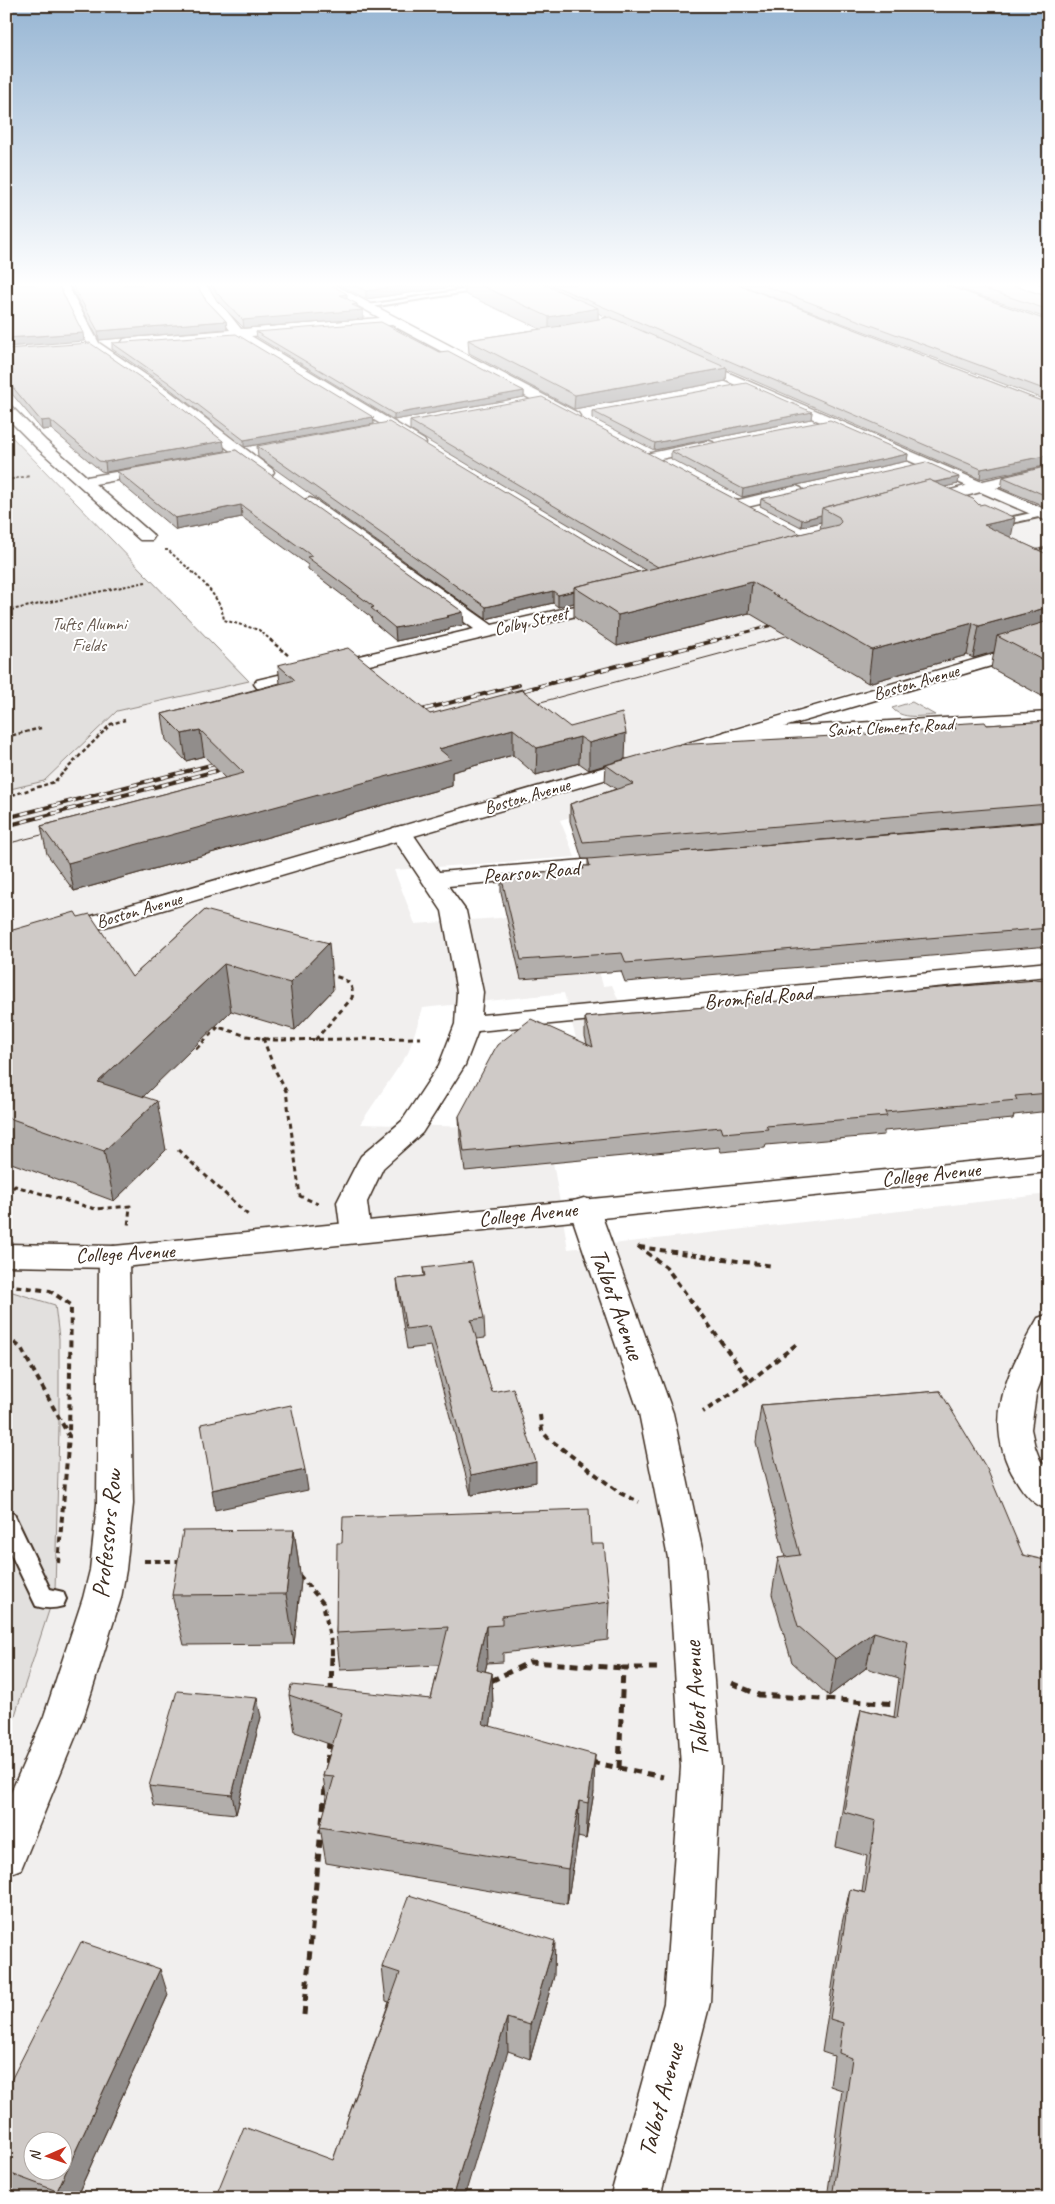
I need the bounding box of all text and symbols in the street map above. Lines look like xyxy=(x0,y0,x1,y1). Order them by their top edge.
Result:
street label: Colby Street xyxy=(492,601,573,640)
park label: Tufts Alumni Fields xyxy=(52,613,129,656)
street label: Boston Avenue xyxy=(871,659,962,705)
street label: Saint Clements Road xyxy=(826,713,957,741)
street label: Boston Avenue xyxy=(482,773,573,819)
street label: Pearson Road xyxy=(482,855,584,889)
street label: Boston Avenue xyxy=(94,887,185,933)
street label: Bromfield Road xyxy=(703,979,817,1015)
street label: College Avenue xyxy=(880,1156,983,1192)
street label: College Avenue xyxy=(477,1196,580,1232)
street label: College Avenue xyxy=(75,1237,176,1269)
street label: Talbot Avenue xyxy=(582,1244,652,1366)
street label: Professors Row xyxy=(84,1466,130,1600)
street label: Talbot Avenue xyxy=(676,1638,716,1758)
street label: Talbot Avenue xyxy=(631,2038,692,2160)
north arrow xyxy=(22,2132,72,2182)
text: N xyxy=(27,2149,44,2161)

